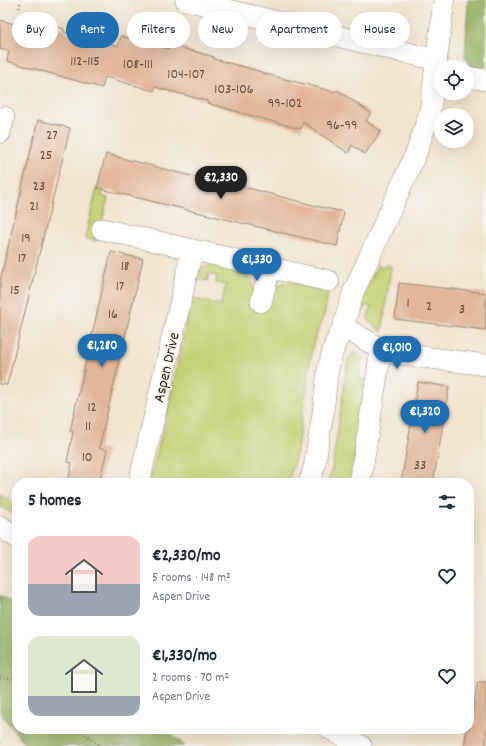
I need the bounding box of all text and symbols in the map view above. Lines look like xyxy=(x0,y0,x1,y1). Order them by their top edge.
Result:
chip: Buy xyxy=(12,12,58,48)
chip: Rent xyxy=(66,12,119,48)
chip: Filters xyxy=(127,12,190,48)
chip: New xyxy=(198,12,248,48)
chip: Apartment xyxy=(256,12,342,48)
chip: House xyxy=(350,12,410,48)
house number: 112-115 xyxy=(70,52,100,72)
house number: 108-111 xyxy=(123,55,153,75)
map controls xyxy=(434,60,474,148)
button: locate xyxy=(434,60,474,100)
house number: 104-107 xyxy=(167,65,205,85)
house number: 103-106 xyxy=(214,80,254,100)
house number: 99-102 xyxy=(268,94,302,114)
button: layers xyxy=(434,108,474,148)
house number: 96-99 xyxy=(327,116,357,136)
house number: 27 xyxy=(46,126,58,146)
house number: 25 xyxy=(40,146,52,166)
pin: €2,330 xyxy=(188,166,254,200)
text: €2,330 xyxy=(204,169,238,188)
house number: 23 xyxy=(33,177,45,197)
house number: 21 xyxy=(29,197,39,217)
house number: 19 xyxy=(21,229,31,249)
pin: €1,330 xyxy=(224,248,290,282)
house number: 17 xyxy=(18,249,26,269)
text: €1,330 xyxy=(241,251,273,270)
house number: 18 xyxy=(121,257,130,277)
house number: 17 xyxy=(116,277,124,297)
house number: 15 xyxy=(10,281,20,301)
house number: 1 xyxy=(406,294,410,314)
house number: 2 xyxy=(426,297,432,317)
house number: 3 xyxy=(459,300,465,320)
house number: 16 xyxy=(108,305,118,325)
street label: Aspen Drive xyxy=(148,330,187,405)
pin: €1,280 xyxy=(69,334,135,368)
pin: €1,010 xyxy=(364,336,430,370)
text: €1,280 xyxy=(87,337,117,356)
text: €1,010 xyxy=(382,339,412,358)
house number: 12 xyxy=(87,398,97,418)
pin: €1,320 xyxy=(392,400,458,434)
text: €1,320 xyxy=(409,403,441,422)
house number: 11 xyxy=(85,417,91,437)
house number: 10 xyxy=(82,448,92,468)
house number: 33 xyxy=(414,456,426,476)
text: 5 homes xyxy=(28,490,81,514)
icon: filters xyxy=(436,491,458,513)
text: €2,330/mo xyxy=(152,545,221,569)
icon: home xyxy=(60,552,108,600)
icon: heart xyxy=(436,565,458,587)
text: 5 rooms · 148 m² xyxy=(152,569,231,588)
text: Aspen Drive xyxy=(152,588,210,607)
text: €1,330/mo xyxy=(152,645,217,669)
icon: home xyxy=(60,652,108,700)
icon: heart xyxy=(436,665,458,687)
text: 2 rooms · 70 m² xyxy=(152,669,229,688)
text: Aspen Drive xyxy=(152,688,210,707)

